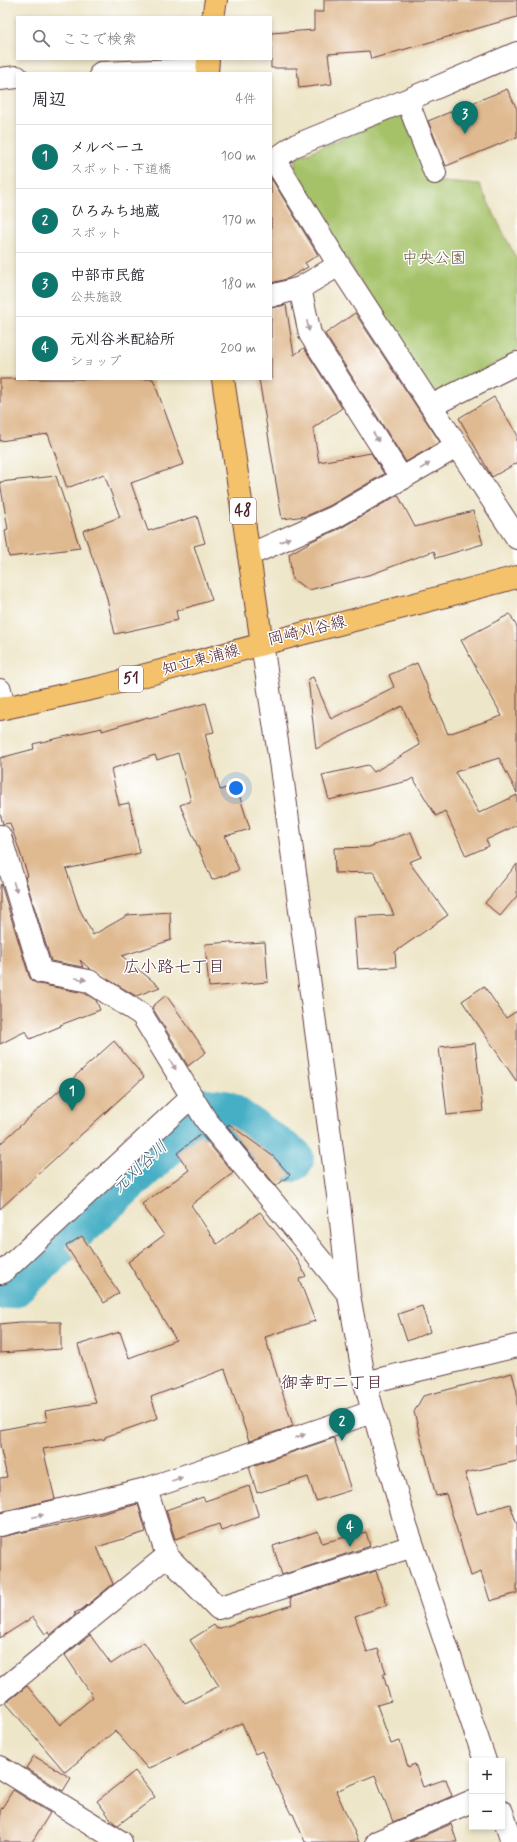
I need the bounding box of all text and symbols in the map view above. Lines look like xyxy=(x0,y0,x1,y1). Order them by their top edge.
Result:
search box xyxy=(16,16,272,60)
icon: search xyxy=(30,27,52,49)
text: ここで検索 xyxy=(62,30,137,50)
text: 周辺 xyxy=(32,89,66,111)
text: 4件 xyxy=(235,91,256,108)
pin: 3 xyxy=(452,101,478,134)
text: メルベーユ xyxy=(70,138,145,158)
text: 1 xyxy=(42,148,48,165)
text: 100 m xyxy=(221,148,256,165)
text: スポット · 下道橋 xyxy=(70,161,171,178)
text: ひろみち地蔵 xyxy=(70,202,160,222)
text: 2 xyxy=(42,212,48,229)
text: 170 m xyxy=(222,212,256,229)
text: スポット xyxy=(70,225,122,242)
park label: 中央公園 xyxy=(402,248,466,269)
text: 中部市民館 xyxy=(70,266,145,286)
text: 3 xyxy=(42,276,48,293)
text: 180 m xyxy=(221,276,256,293)
text: 公共施設 xyxy=(70,289,122,306)
one-way arrow xyxy=(306,320,312,333)
text: 元刈谷米配給所 xyxy=(70,330,175,350)
text: 4 xyxy=(41,340,49,357)
text: 200 m xyxy=(221,340,256,357)
text: ショップ xyxy=(70,353,121,370)
one-way arrow xyxy=(372,432,380,442)
one-way arrow xyxy=(419,462,431,469)
road number: 48 xyxy=(230,498,256,524)
one-way arrow xyxy=(280,537,291,543)
street label: 岡崎刈谷線 xyxy=(266,611,348,651)
street label: 知立東浦線 xyxy=(160,640,242,680)
road number: 51 xyxy=(119,666,143,692)
your location xyxy=(226,778,246,798)
one-way arrow xyxy=(12,881,18,893)
district label: 広小路七丁目 xyxy=(123,956,225,978)
one-way arrow xyxy=(75,977,87,983)
one-way arrow xyxy=(169,1060,177,1070)
pin: 1 xyxy=(59,1078,85,1111)
water label: 元刈谷川 xyxy=(108,1136,172,1198)
district label: 御幸町二丁目 xyxy=(281,1372,383,1394)
pin: 2 xyxy=(329,1408,355,1441)
one-way arrow xyxy=(294,1433,306,1439)
one-way arrow xyxy=(171,1475,183,1481)
one-way arrow xyxy=(32,1512,44,1518)
pin: 4 xyxy=(337,1514,363,1547)
map controls xyxy=(469,1758,505,1830)
button: + xyxy=(469,1758,505,1794)
button: − xyxy=(469,1794,505,1830)

